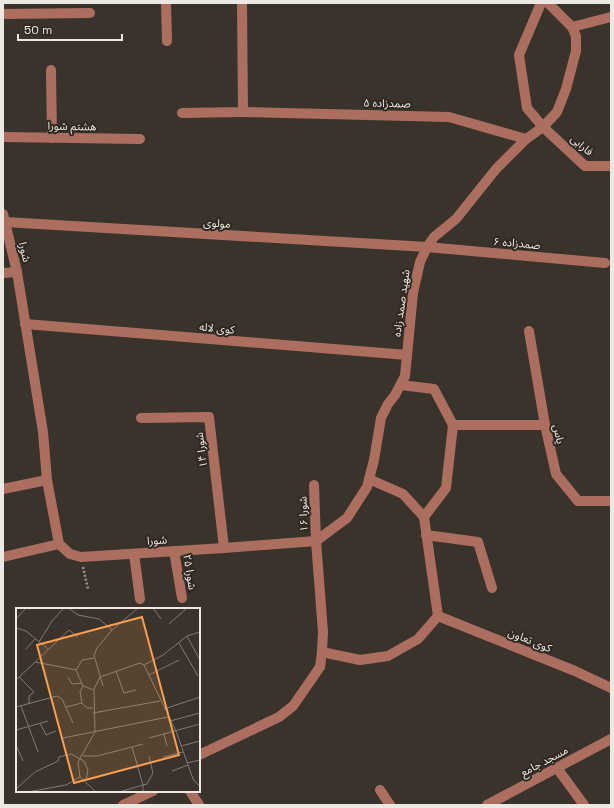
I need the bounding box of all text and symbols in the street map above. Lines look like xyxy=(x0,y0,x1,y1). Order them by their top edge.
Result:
scale bar xyxy=(18,16,122,42)
text: 50 m xyxy=(24,22,52,38)
street label: صمدزاده ۵ xyxy=(363,96,411,110)
street label: هشتم شورا xyxy=(47,119,97,135)
street label: فارابی xyxy=(568,131,596,159)
street label: مولوی xyxy=(203,215,231,231)
street label: صمدزاده ۶ xyxy=(493,234,541,252)
street label: شورا xyxy=(16,241,34,264)
street label: شهید صمد زاده xyxy=(389,268,413,338)
street label: کوی لاله xyxy=(199,319,236,337)
street label: یاس xyxy=(550,423,568,445)
street label: شورا ۱۴ xyxy=(192,431,210,469)
street label: شورا ۱۶ xyxy=(295,496,311,532)
street label: شورا xyxy=(146,532,168,548)
street label: شورا ۲۵ xyxy=(180,553,200,591)
inset map xyxy=(16,608,200,792)
street label: کوی تعاون xyxy=(506,625,554,655)
street label: مسجد جامع xyxy=(518,742,571,780)

